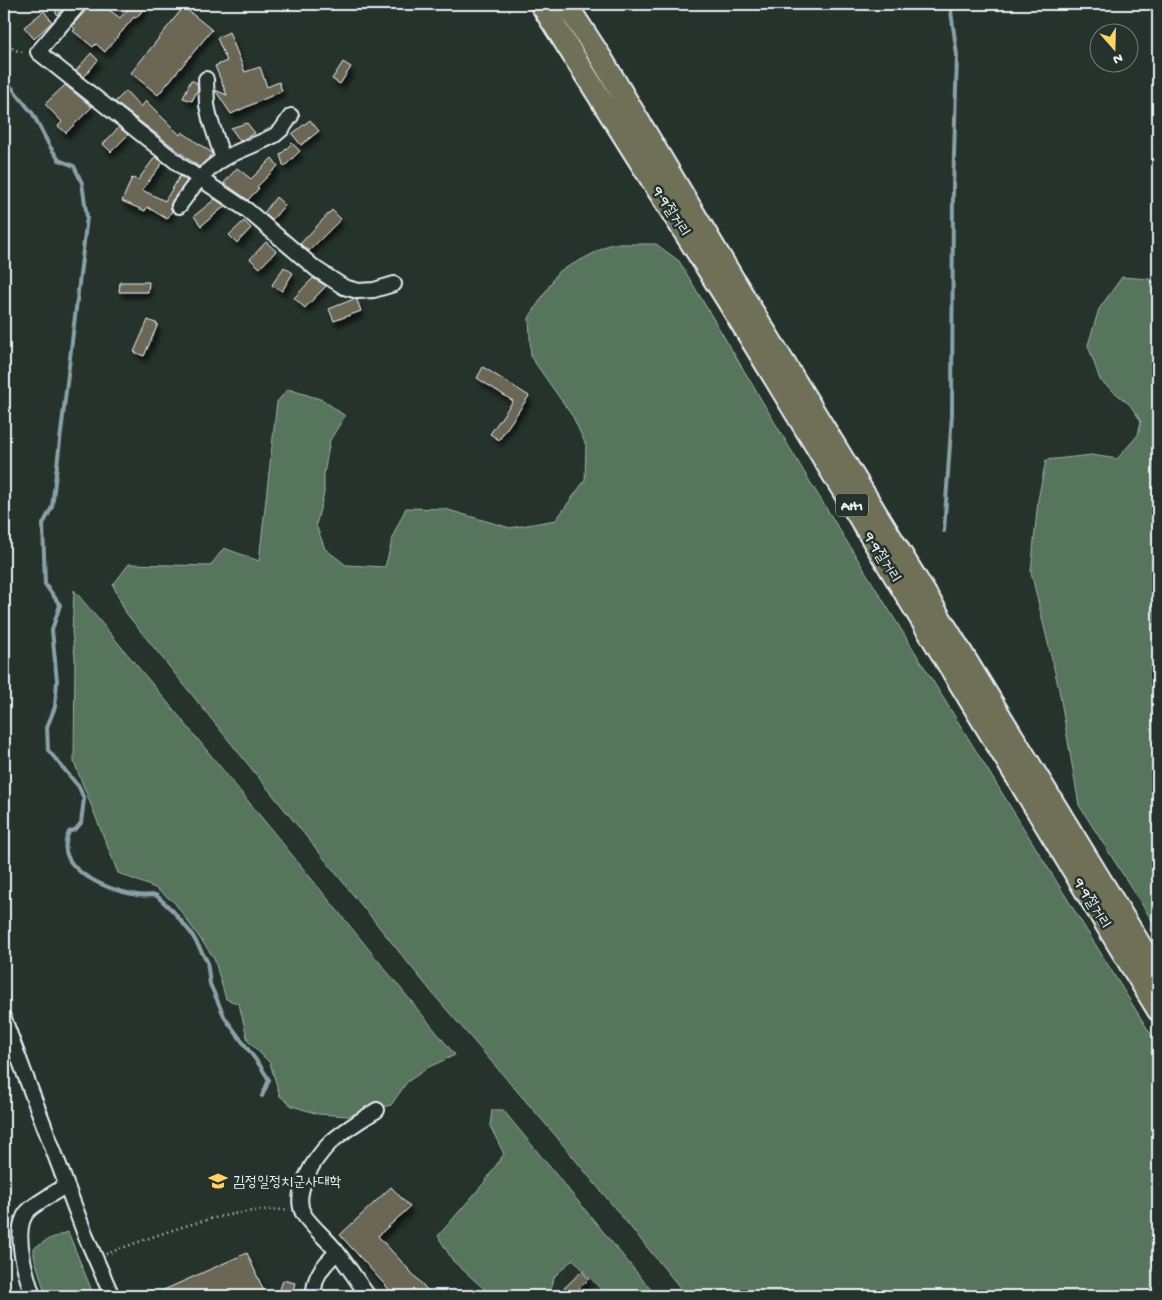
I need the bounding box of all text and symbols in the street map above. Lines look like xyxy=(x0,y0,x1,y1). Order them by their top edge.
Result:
north arrow xyxy=(1090,22,1140,72)
text: N xyxy=(1110,48,1125,67)
street label: 9·9절거리 xyxy=(647,183,693,241)
road number: AH1 xyxy=(836,494,868,516)
street label: 9·9절거리 xyxy=(859,529,903,587)
street label: 9·9절거리 xyxy=(1069,875,1113,933)
school or university icon: 김정일정치군사대학 xyxy=(207,1170,229,1192)
place label: 김정일정치군사대학 xyxy=(233,1174,342,1192)

